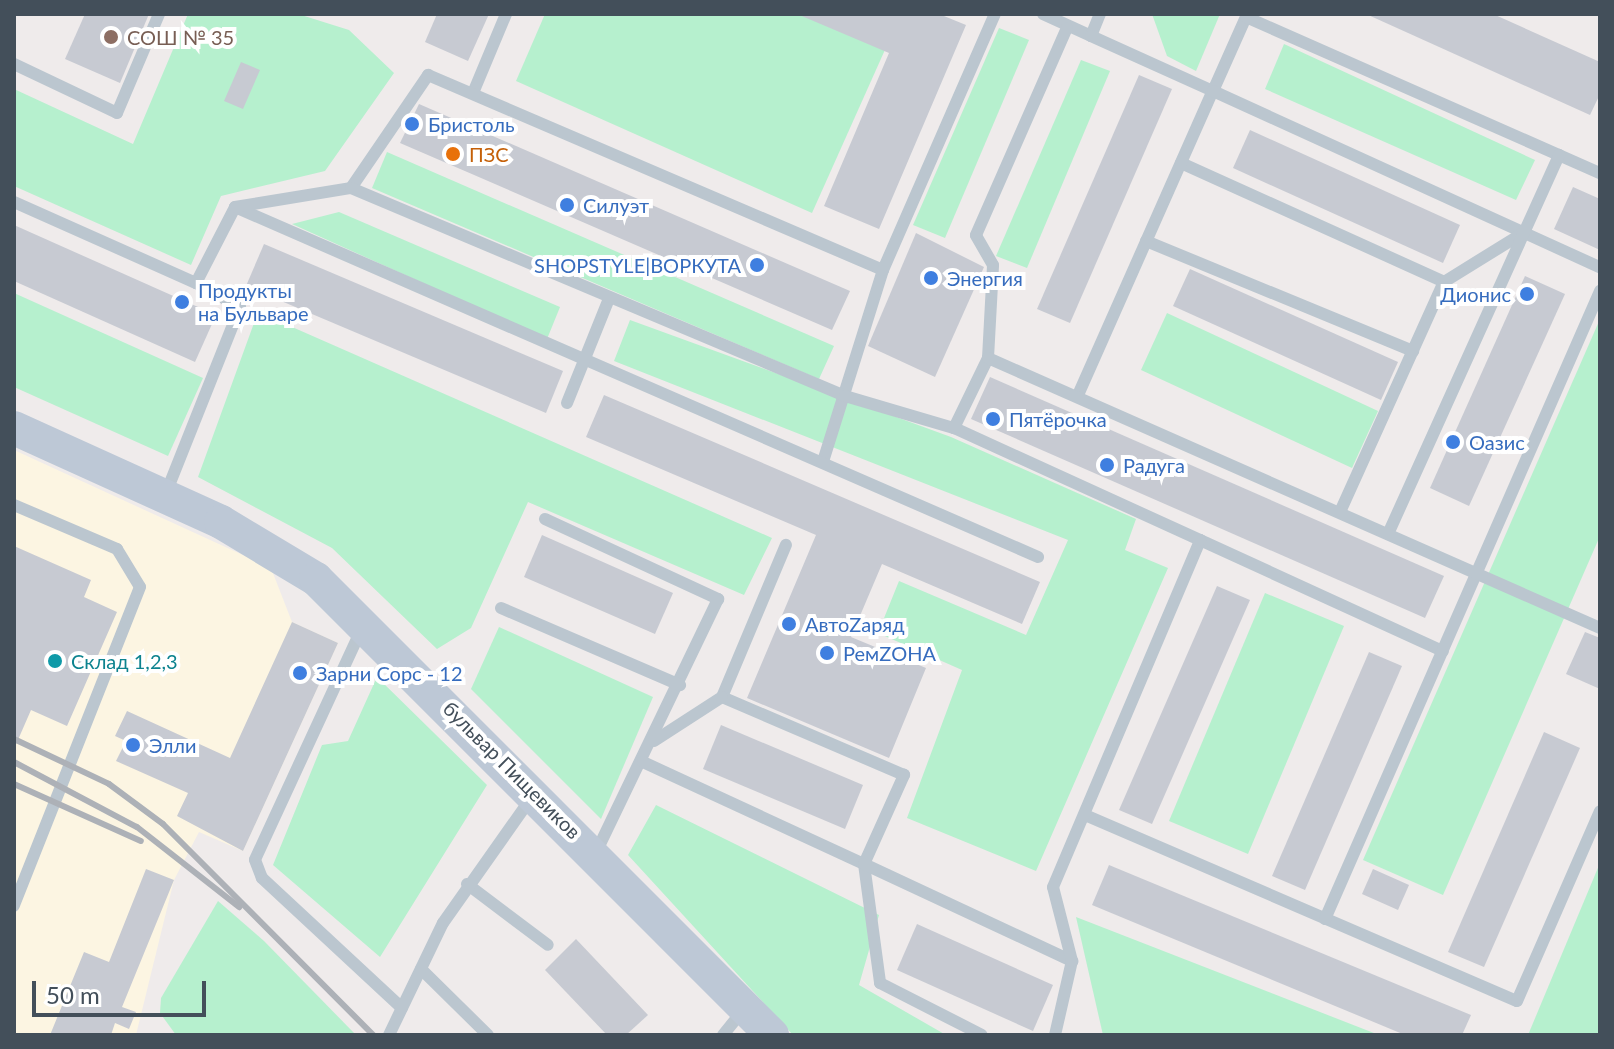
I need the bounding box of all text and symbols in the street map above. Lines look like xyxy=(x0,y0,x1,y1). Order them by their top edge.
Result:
place label: СОШ № 35 xyxy=(127,25,234,49)
marker: СОШ № 35 xyxy=(102,28,120,46)
place label: Бристоль xyxy=(428,112,514,136)
marker: Бристоль xyxy=(403,115,421,133)
place label: ПЗС xyxy=(469,142,509,166)
marker: ПЗС xyxy=(444,145,462,163)
place label: Силуэт xyxy=(583,193,649,217)
marker: Силуэт xyxy=(558,196,576,214)
place label: SHOPSTYLE|ВОРКУТА xyxy=(534,253,741,277)
marker: SHOPSTYLE|ВОРКУТА xyxy=(748,256,766,274)
place label: Энергия xyxy=(947,266,1023,290)
marker: Энергия xyxy=(922,269,940,287)
place label: Продукты на Бульваре xyxy=(198,278,309,325)
place label: Дионис xyxy=(1440,282,1511,306)
marker: Дионис xyxy=(1518,285,1536,303)
marker: Продукты на Бульваре xyxy=(173,293,191,311)
place label: Пятёрочка xyxy=(1009,407,1107,431)
marker: Пятёрочка xyxy=(984,410,1002,428)
place label: Оазис xyxy=(1469,430,1525,454)
marker: Оазис xyxy=(1444,433,1462,451)
place label: Радуга xyxy=(1123,453,1185,477)
marker: Радуга xyxy=(1098,456,1116,474)
place label: АвтоZаряд xyxy=(805,612,905,636)
marker: АвтоZаряд xyxy=(780,615,798,633)
place label: РемZОНА xyxy=(843,641,936,665)
marker: РемZОНА xyxy=(818,644,836,662)
place label: Склад 1,2,3 xyxy=(71,649,178,673)
marker: Склад 1,2,3 xyxy=(46,652,64,670)
place label: Зарни Сорс - 12 xyxy=(316,661,462,685)
marker: Зарни Сорс - 12 xyxy=(291,664,309,682)
street label: бульвар Пищевиков xyxy=(438,696,586,844)
place label: Элли xyxy=(149,733,197,757)
marker: Элли xyxy=(124,736,142,754)
scale bar xyxy=(36,965,210,1015)
text: 50 m xyxy=(46,980,100,1009)

